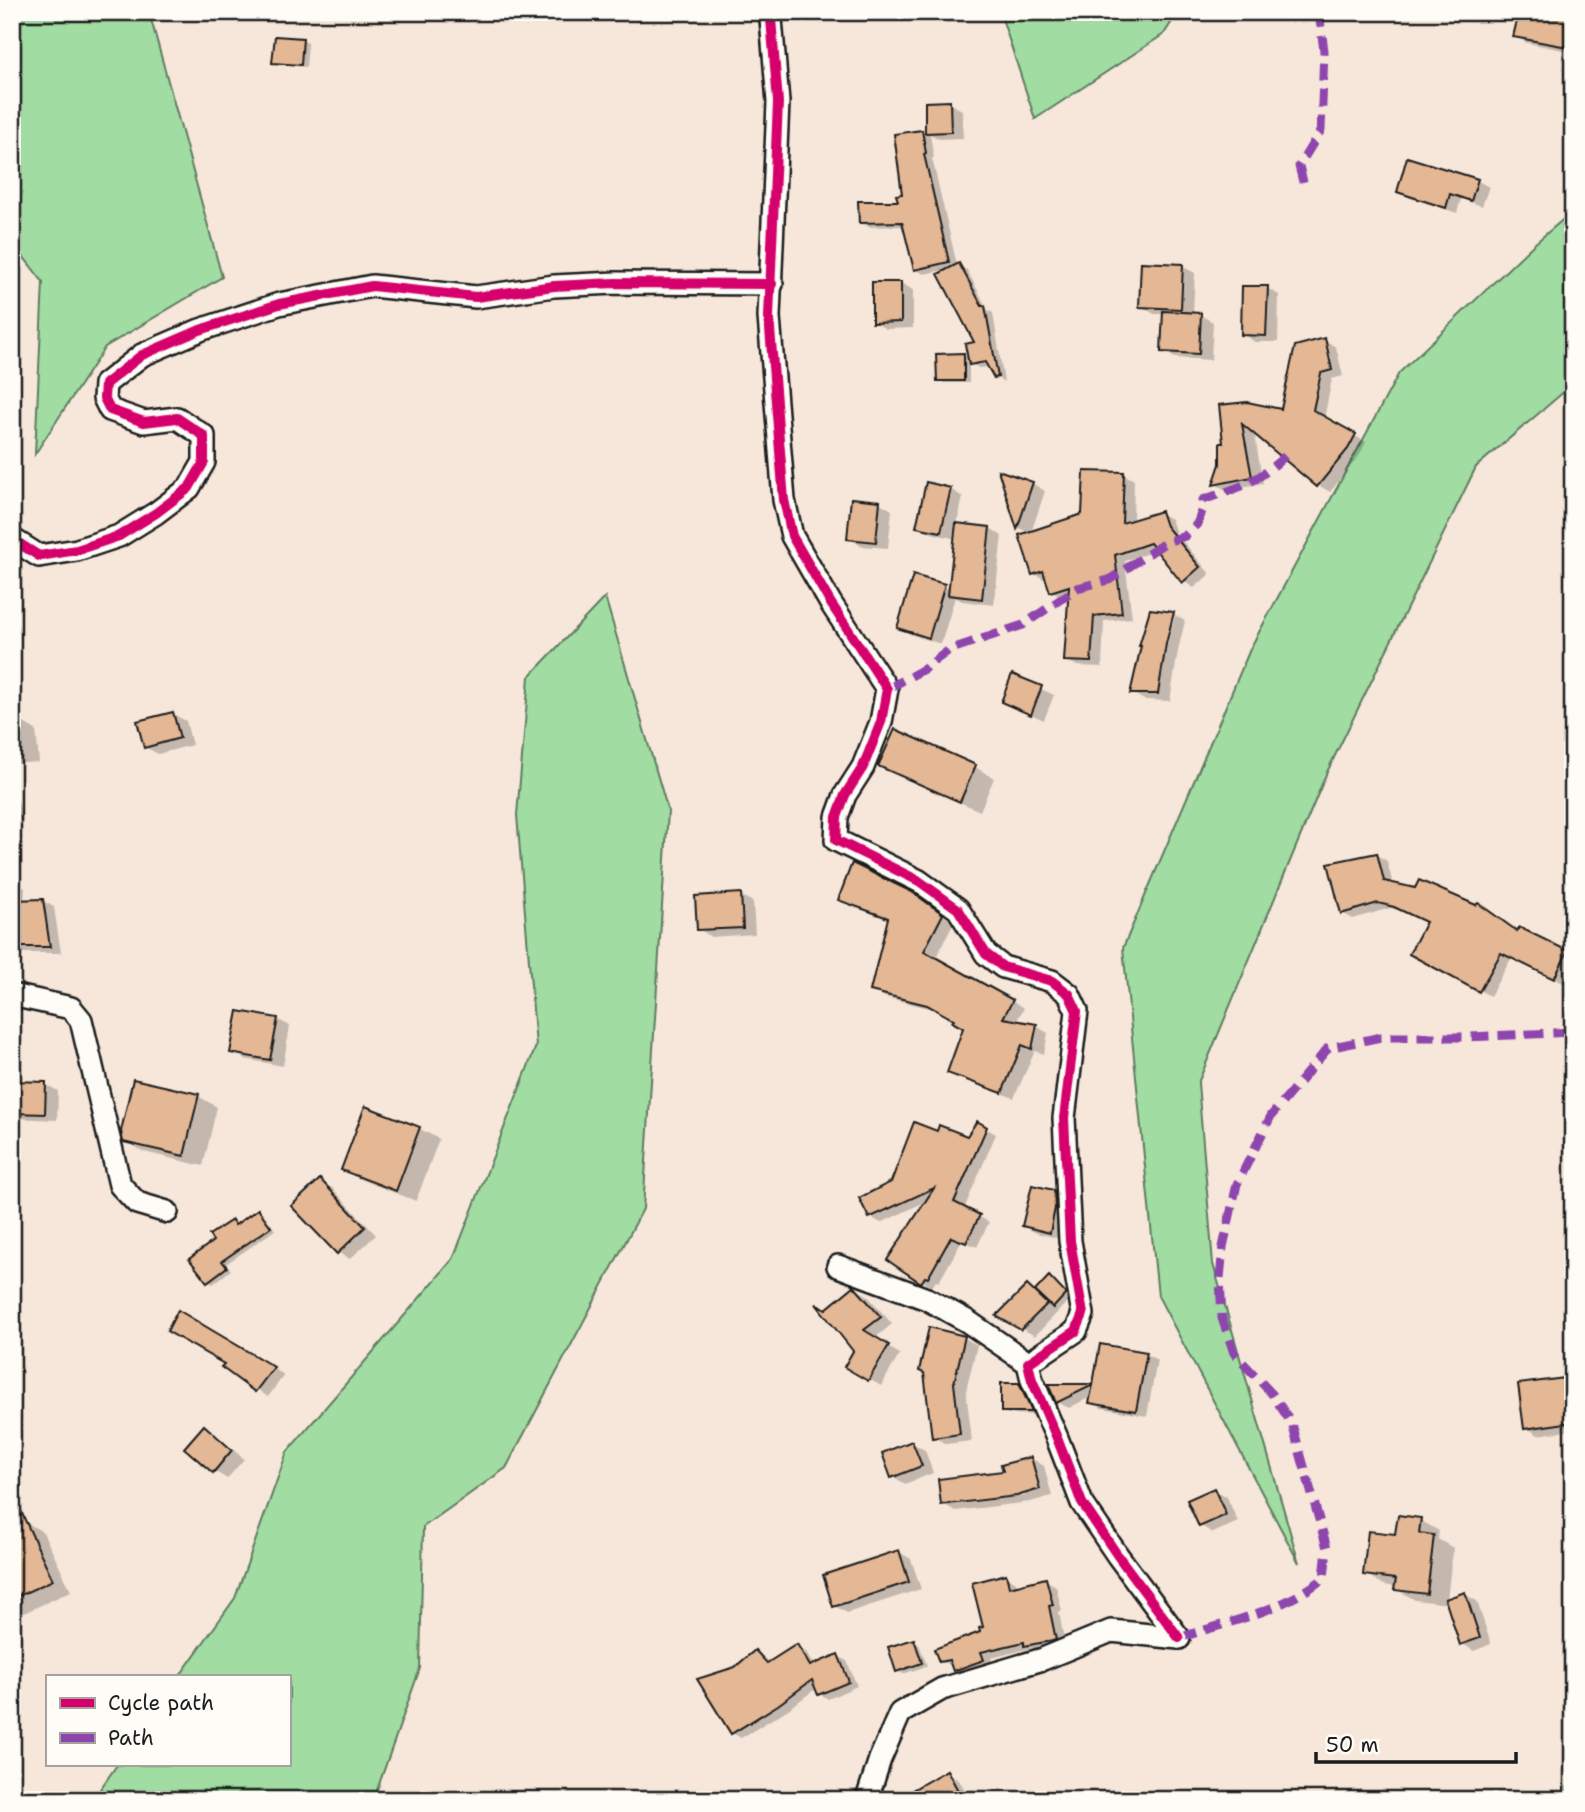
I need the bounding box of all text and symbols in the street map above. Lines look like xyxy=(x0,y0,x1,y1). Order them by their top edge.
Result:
legend xyxy=(46,1675,290,1766)
text: Cycle path xyxy=(108,1689,214,1717)
scale bar xyxy=(1316,1721,1515,1765)
text: Path xyxy=(108,1724,154,1752)
text: 50 m xyxy=(1326,1731,1379,1759)

